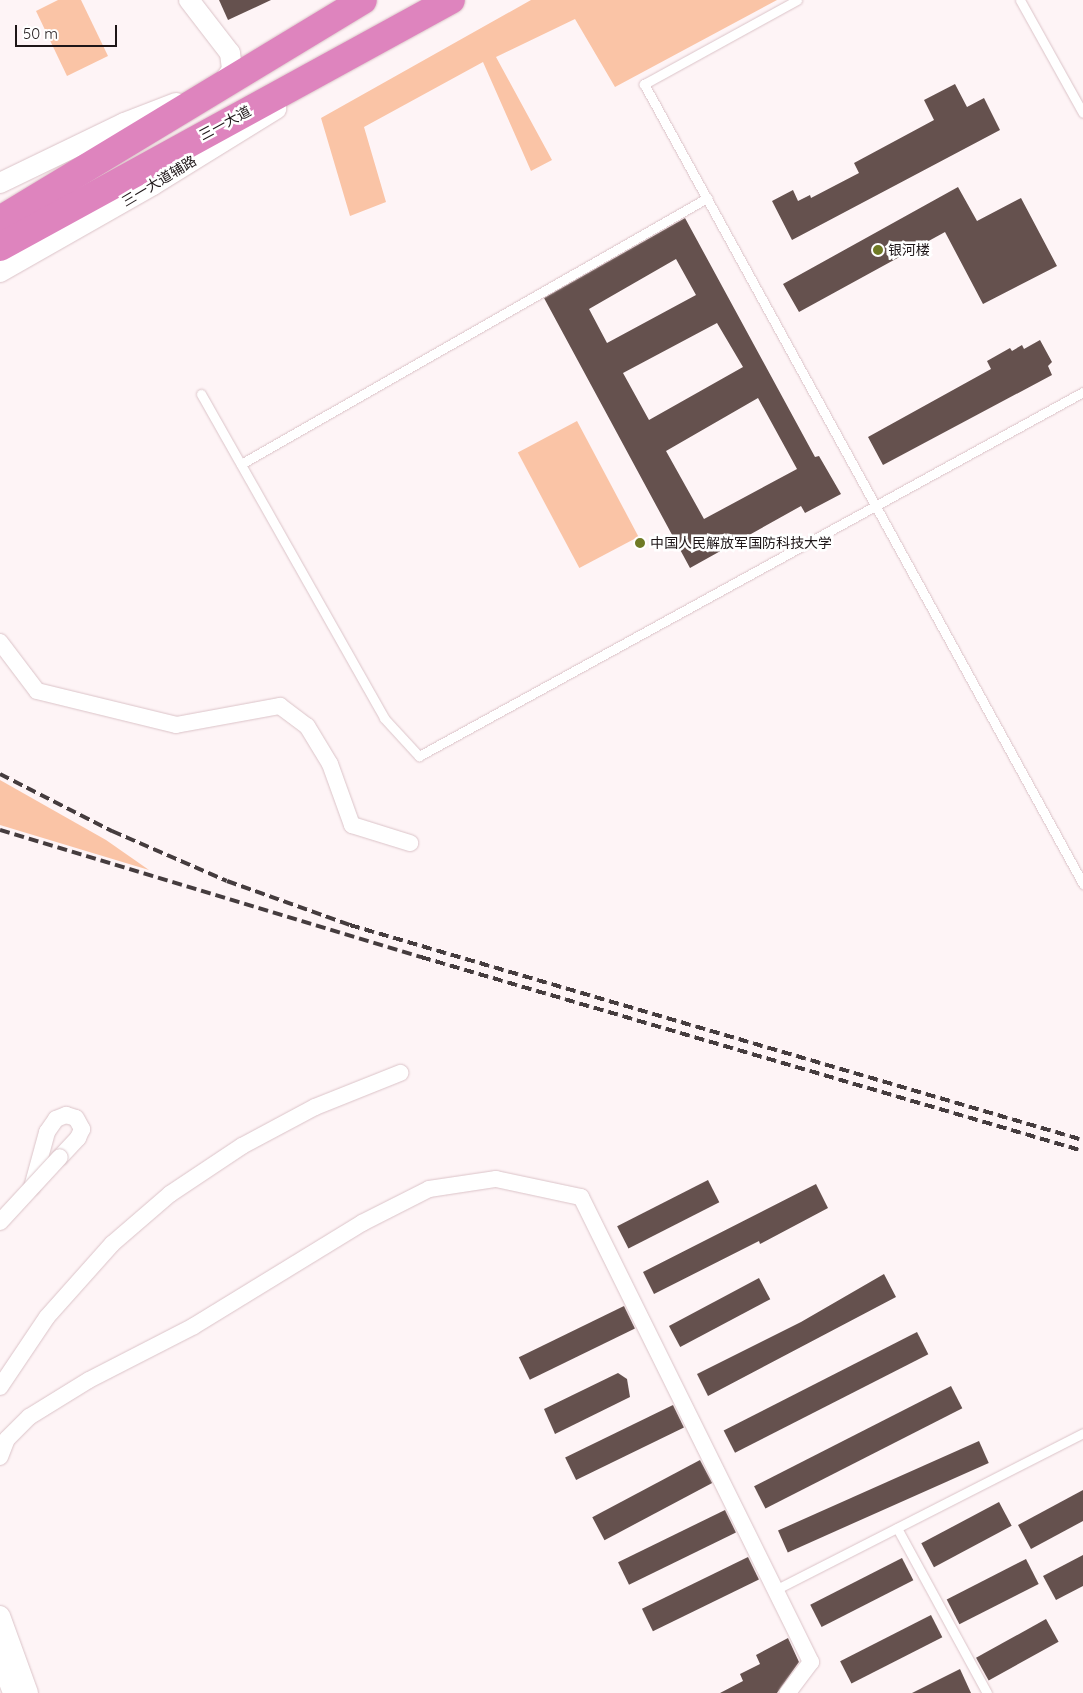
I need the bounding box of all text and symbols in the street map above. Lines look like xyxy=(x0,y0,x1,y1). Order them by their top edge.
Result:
scale bar xyxy=(18,15,120,47)
text: 50 m xyxy=(23,24,58,43)
street label: 三一大道 xyxy=(196,102,254,144)
street label: 三一大道辅路 xyxy=(119,152,199,210)
place label: 银河楼 xyxy=(888,242,930,258)
marker: 银河楼 xyxy=(872,244,884,256)
place label: 中国人民解放军国防科技大学 xyxy=(650,535,832,551)
marker: 中国人民解放军国防科技大学 xyxy=(634,537,646,549)

